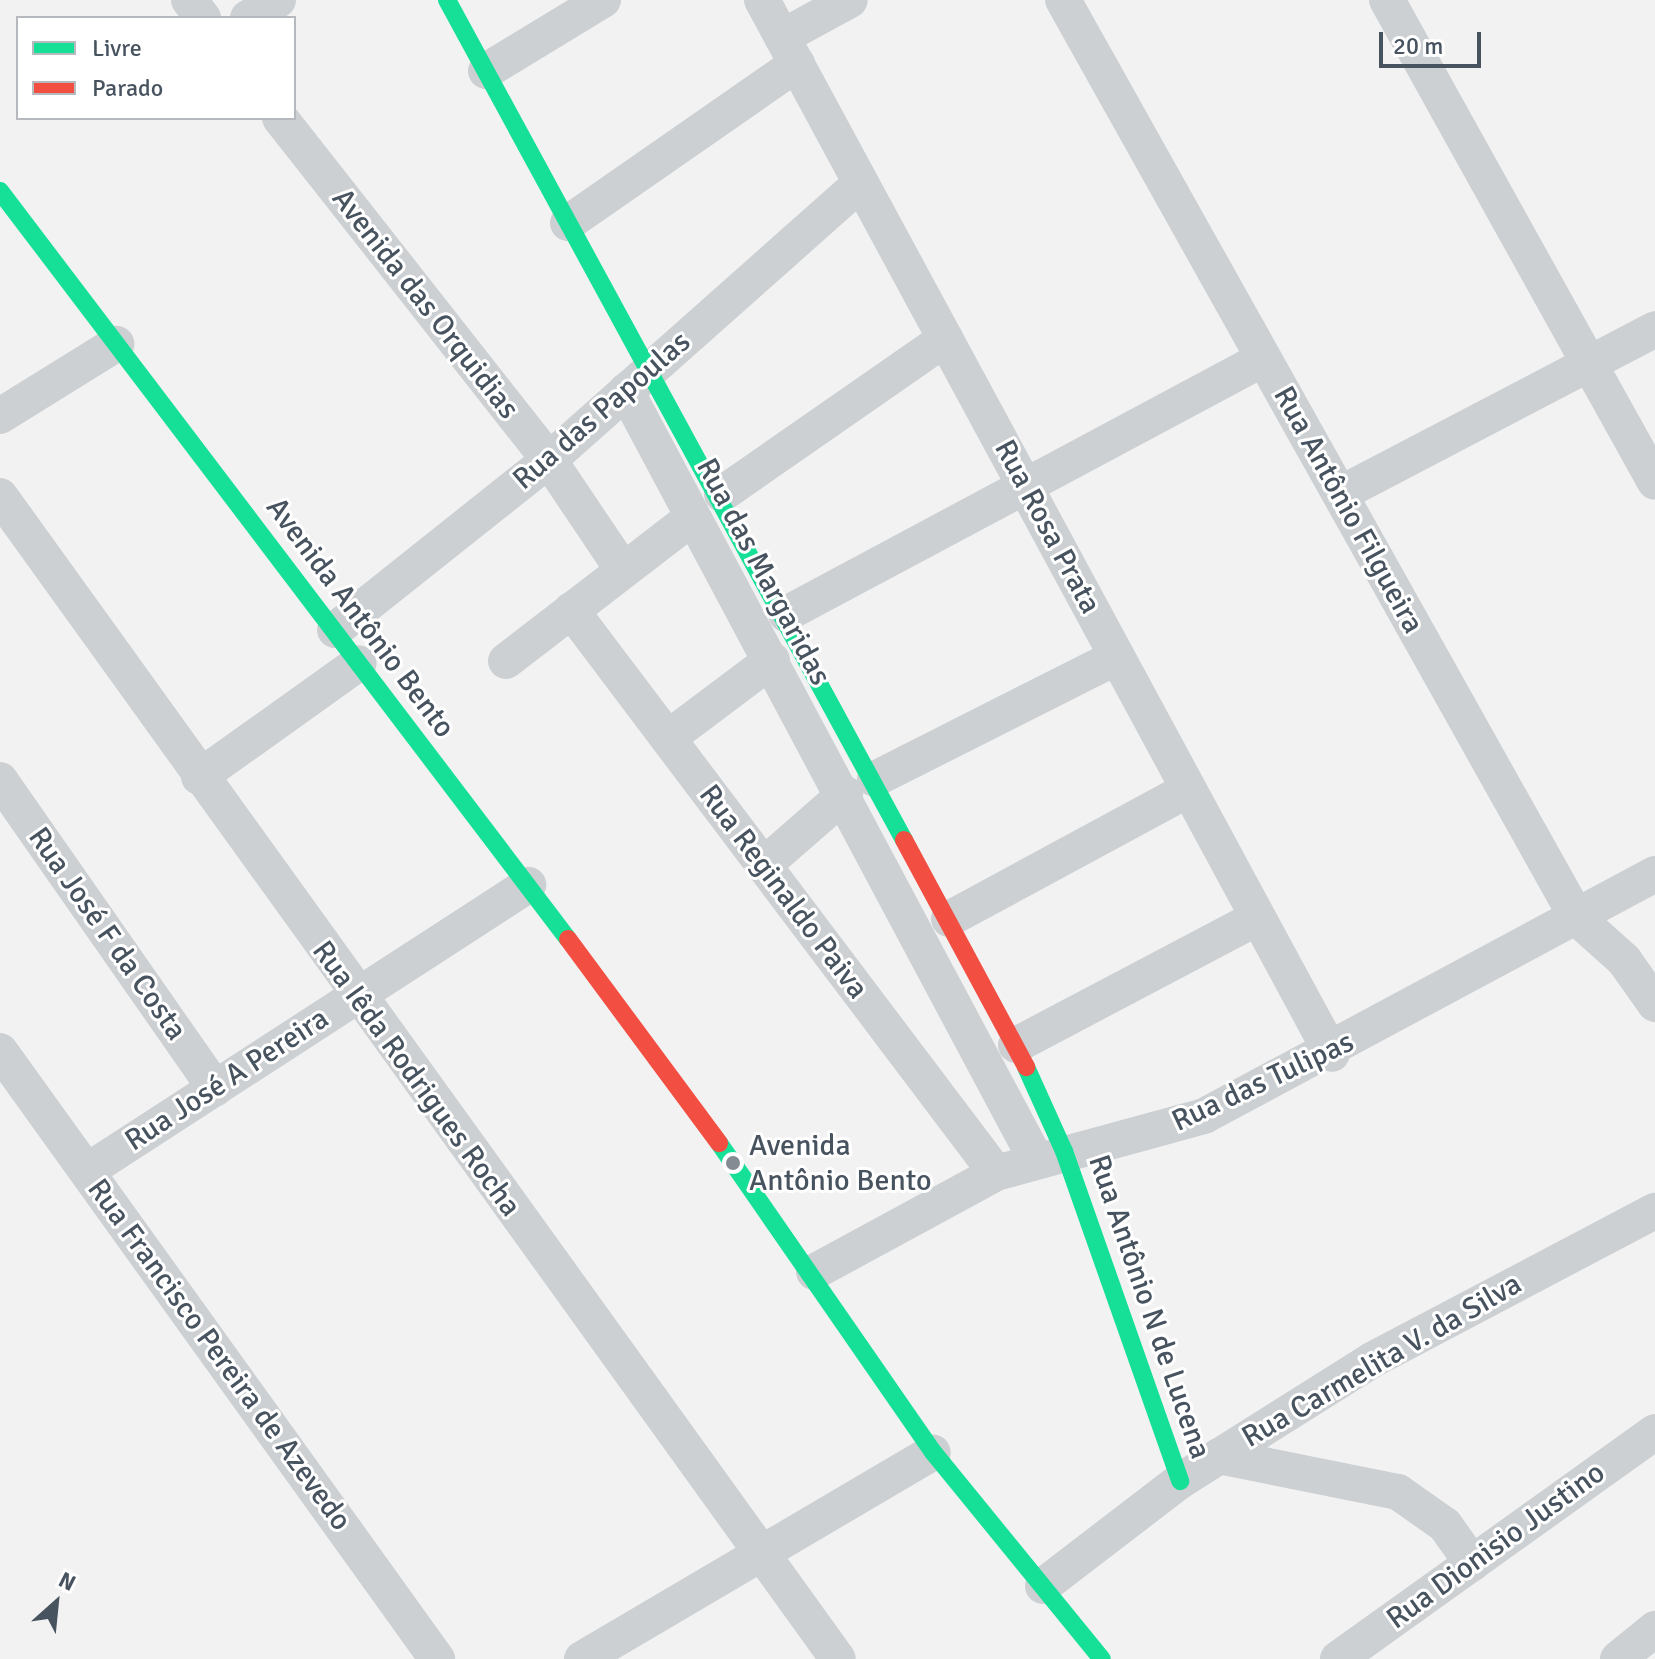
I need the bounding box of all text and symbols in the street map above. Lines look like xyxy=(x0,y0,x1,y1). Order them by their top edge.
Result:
legend xyxy=(16,16,296,120)
scale bar xyxy=(1383,16,1485,66)
text: 20 m xyxy=(1393,31,1443,61)
text: Livre xyxy=(92,33,142,63)
text: Parado xyxy=(92,73,163,103)
street label: Avenida das Orquidias xyxy=(324,182,526,426)
street label: Rua das Papoulas xyxy=(506,324,698,498)
street label: Rua Antônio Filgueira xyxy=(1265,380,1431,640)
street label: Rua Rosa Prata xyxy=(986,434,1108,620)
street label: Rua das Margaridas xyxy=(688,452,838,692)
street label: Avenida Antônio Bento xyxy=(258,491,462,745)
street label: Rua Reginaldo Paiva xyxy=(691,778,875,1006)
street label: Rua José F da Costa xyxy=(20,821,194,1047)
street label: Rua Iêda Rodrigues Rocha xyxy=(304,934,528,1224)
street label: Rua José A Pereira xyxy=(119,1001,335,1159)
street label: Rua das Tulipas xyxy=(1167,1024,1359,1140)
place label: Avenida Antônio Bento xyxy=(749,1128,932,1198)
street label: Rua Antônio N de Lucena xyxy=(1080,1150,1218,1464)
marker: Avenida Antônio Bento xyxy=(724,1154,742,1172)
street label: Rua Francisco Pereira de Azevedo xyxy=(79,1172,359,1538)
street label: Rua Carmelita V. da Silva xyxy=(1236,1266,1528,1456)
street label: Rua Dionisio Justino xyxy=(1380,1455,1612,1637)
north arrow xyxy=(16,1563,96,1643)
text: N xyxy=(54,1566,80,1597)

